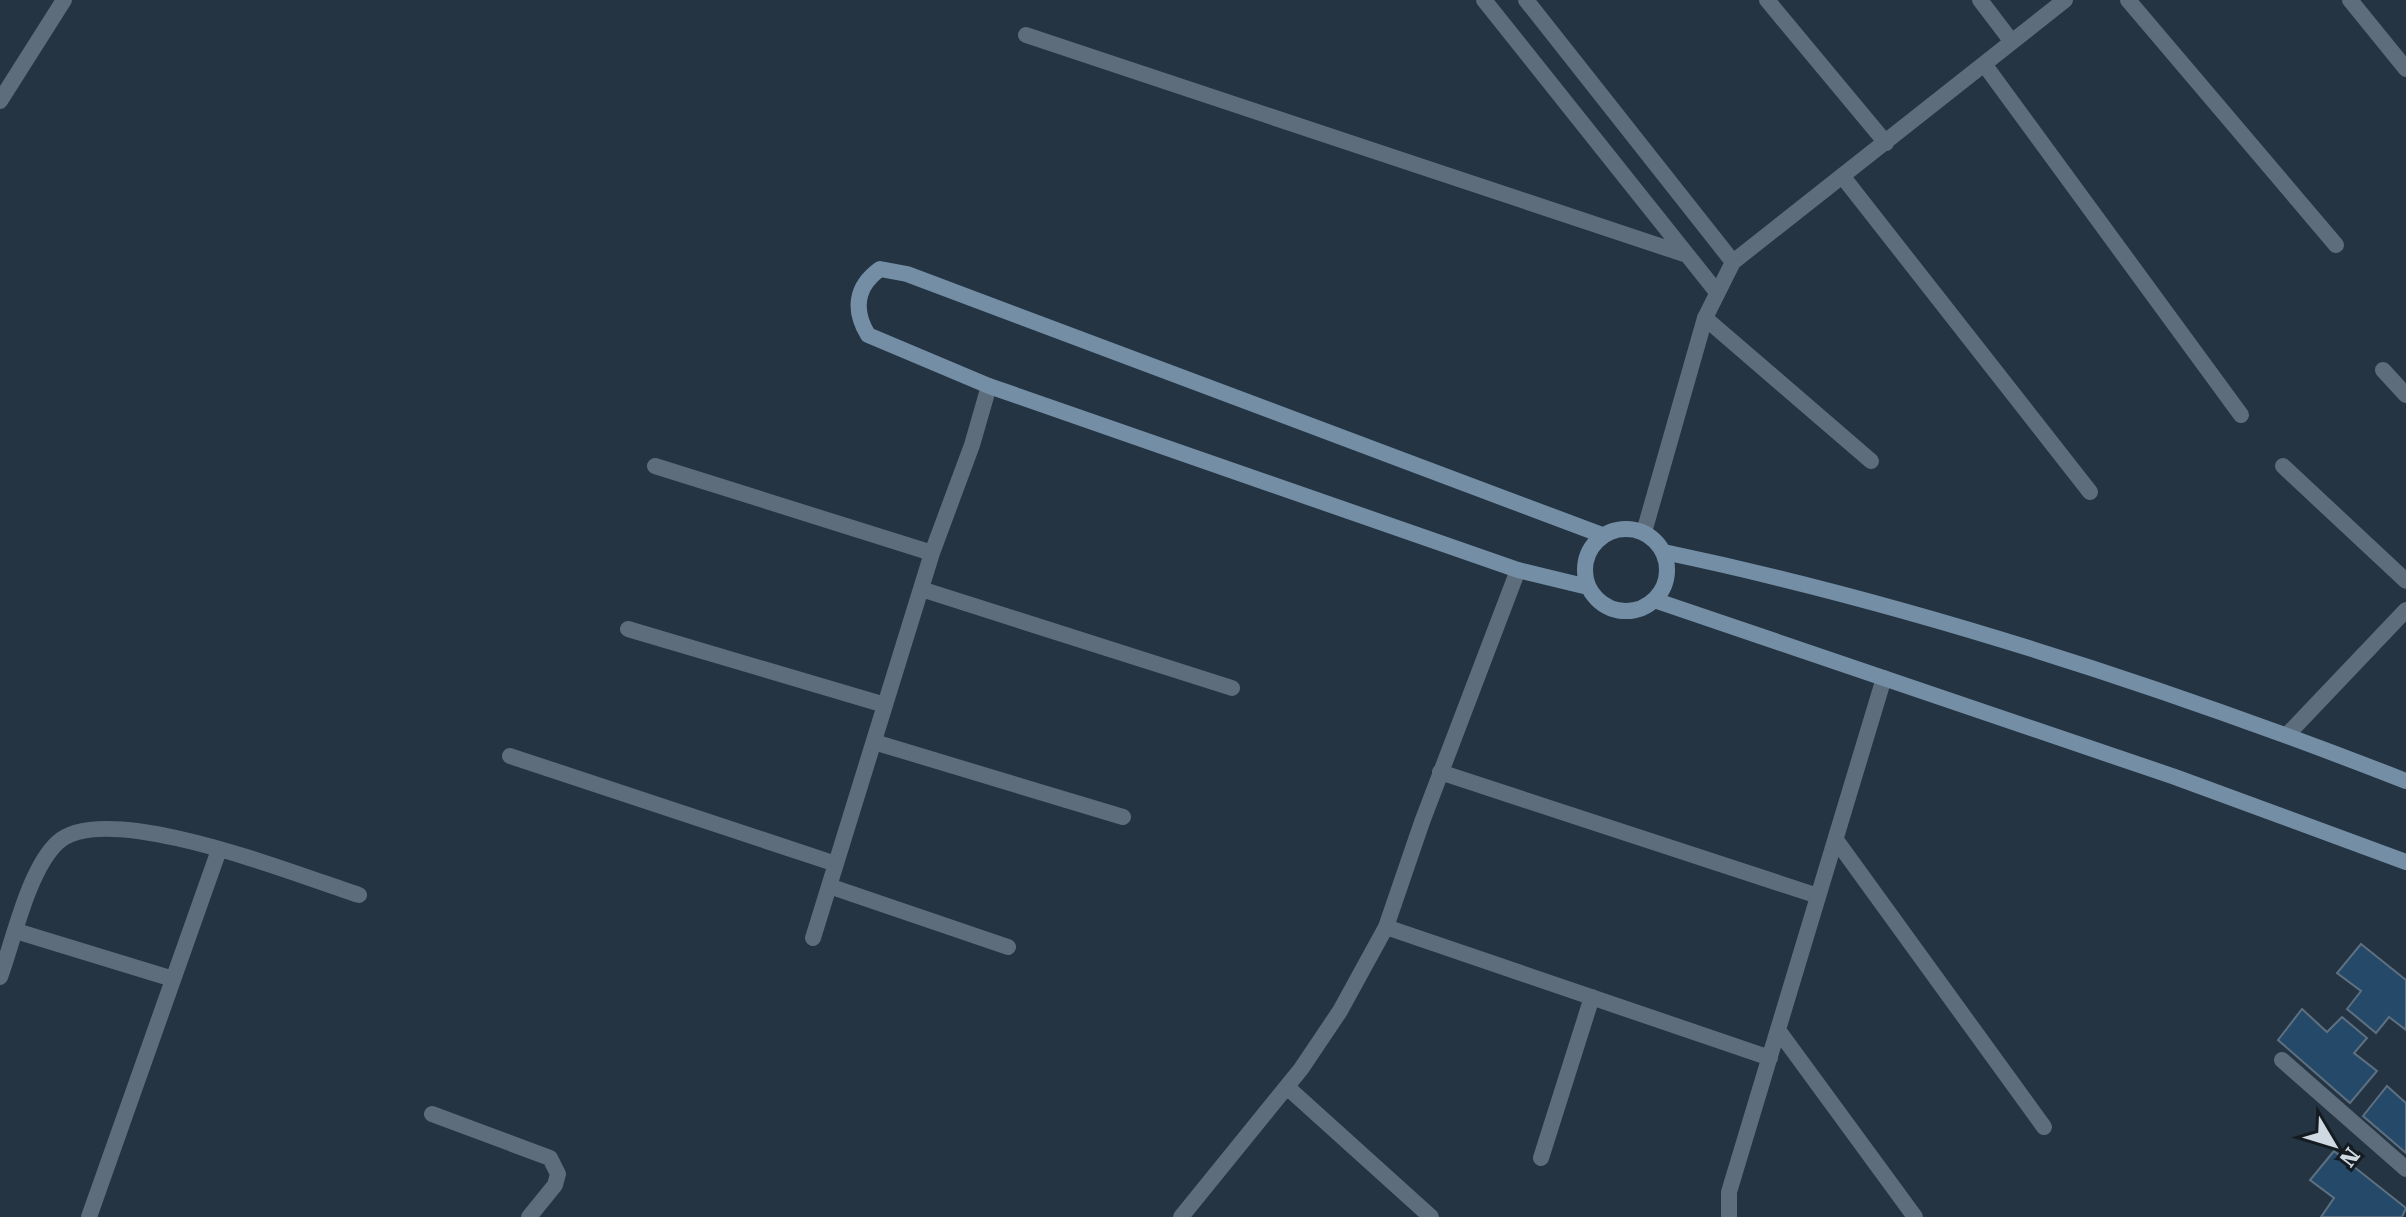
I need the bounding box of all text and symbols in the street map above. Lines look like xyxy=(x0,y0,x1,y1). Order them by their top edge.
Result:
north arrow xyxy=(2294,1105,2374,1185)
text: N xyxy=(2334,1143,2364,1171)

